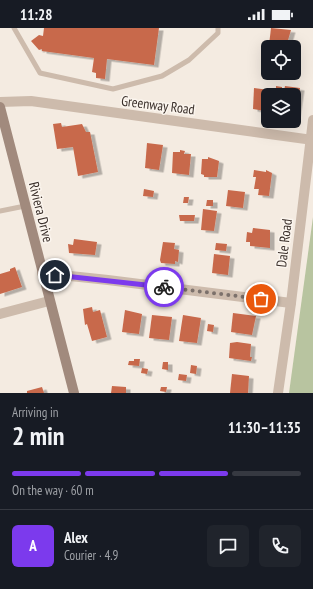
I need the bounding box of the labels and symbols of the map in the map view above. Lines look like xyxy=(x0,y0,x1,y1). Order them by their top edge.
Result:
street label: Greenway Road xyxy=(120,92,196,118)
street label: Riviera Drive xyxy=(25,180,57,244)
street label: Dale Road xyxy=(272,218,296,268)
pin xyxy=(38,258,72,292)
courier xyxy=(144,267,184,307)
pin xyxy=(244,282,278,316)

